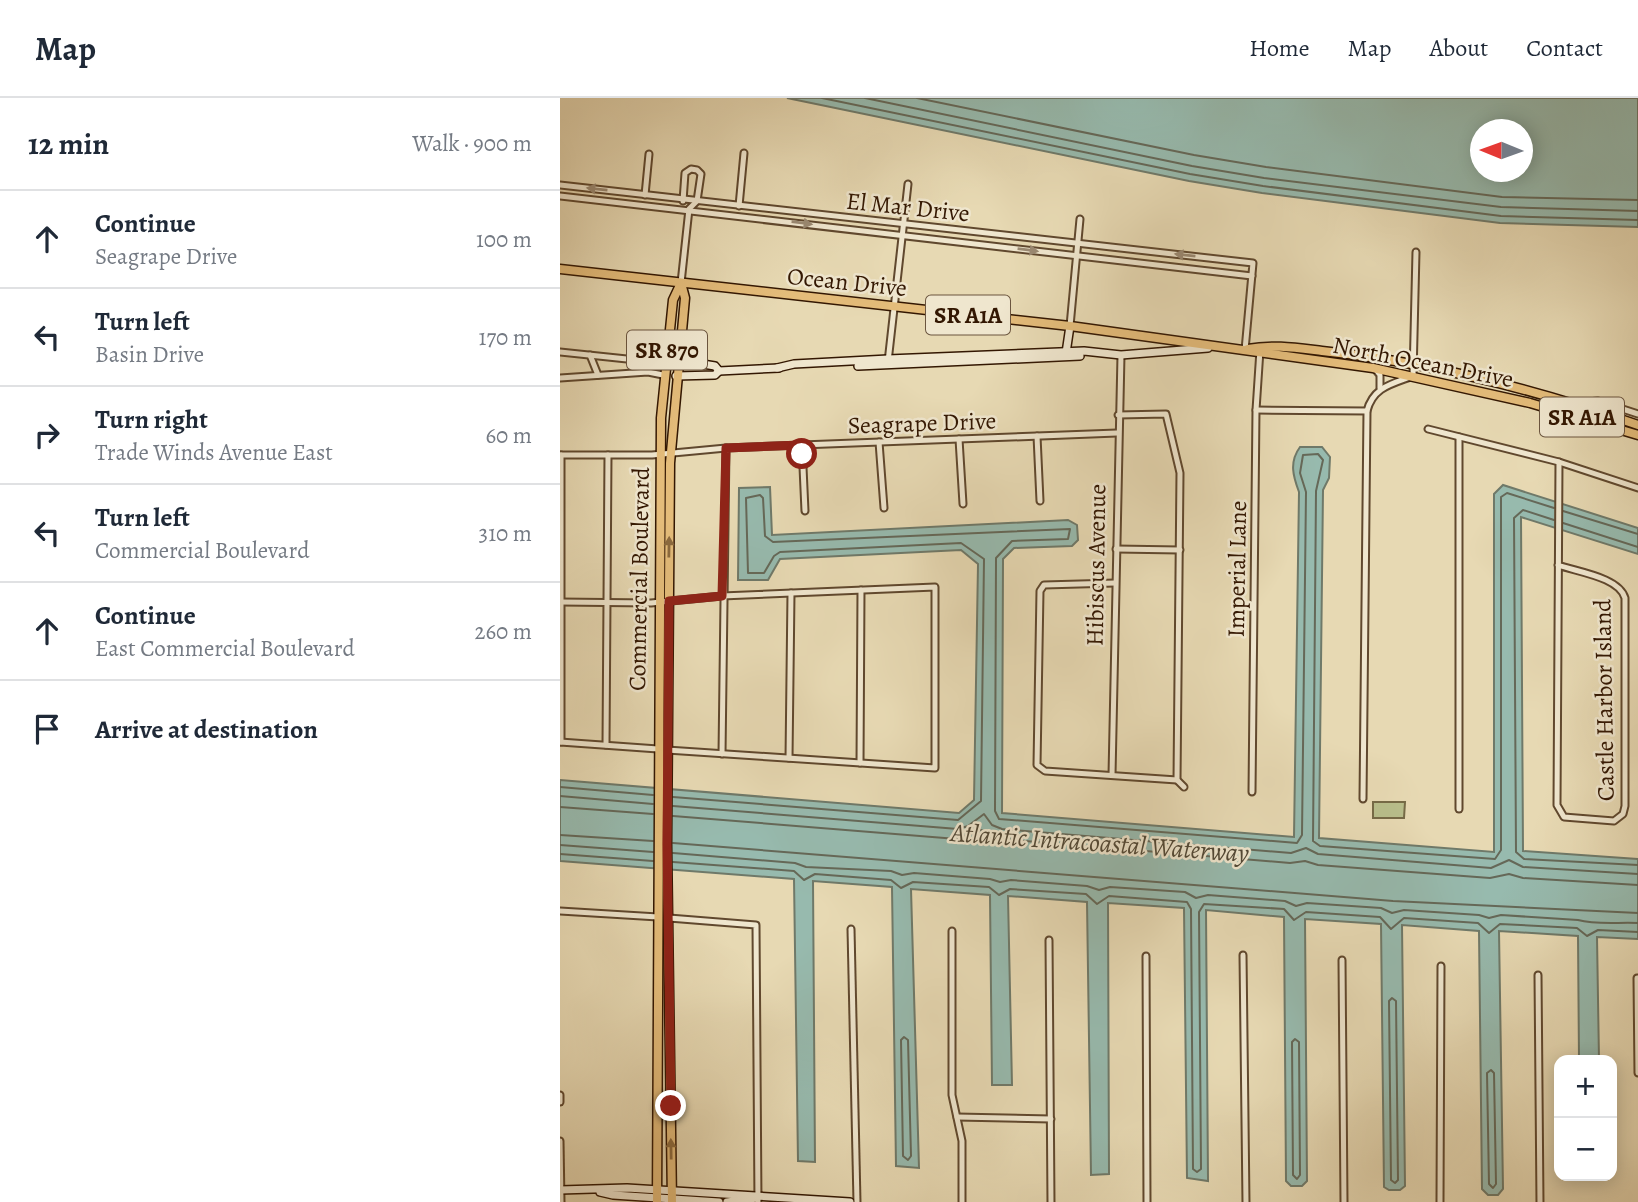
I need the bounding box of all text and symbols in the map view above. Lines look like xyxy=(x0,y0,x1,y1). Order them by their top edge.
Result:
text: Map xyxy=(35,26,96,71)
text: Home xyxy=(1249,32,1310,64)
text: Map xyxy=(1348,32,1392,64)
text: About xyxy=(1430,32,1488,64)
text: Contact xyxy=(1526,32,1603,64)
north arrow xyxy=(1470,119,1533,182)
text: 12 min xyxy=(28,124,109,164)
text: Walk · 900 m xyxy=(412,128,532,159)
one-way arrow xyxy=(586,184,608,195)
street label: El Mar Drive xyxy=(845,185,971,229)
text: Continue xyxy=(95,206,196,241)
one-way arrow xyxy=(791,218,813,229)
icon: ahead xyxy=(28,220,66,258)
text: 100 m xyxy=(476,224,532,255)
text: Seagrape Drive xyxy=(95,241,237,272)
one-way arrow xyxy=(1017,245,1039,256)
one-way arrow xyxy=(1174,250,1196,261)
street label: Ocean Drive xyxy=(786,260,908,304)
road number: SR A1A xyxy=(926,296,1010,334)
text: Turn left xyxy=(95,304,190,339)
icon: left xyxy=(28,318,66,356)
text: 170 m xyxy=(479,322,532,353)
street label: North Ocean Drive xyxy=(1330,329,1516,395)
road number: SR 870 xyxy=(627,330,707,370)
text: Basin Drive xyxy=(95,339,204,370)
road number: SR A1A xyxy=(1540,398,1624,436)
text: Turn right xyxy=(95,402,208,437)
street label: Seagrape Drive xyxy=(847,404,997,442)
icon: right xyxy=(28,416,66,454)
text: 60 m xyxy=(485,420,532,451)
text: Trade Winds Avenue East xyxy=(95,437,333,468)
route start xyxy=(786,438,817,469)
street label: Commercial Boulevard xyxy=(621,467,657,691)
street label: Hibiscus Avenue xyxy=(1079,484,1113,646)
text: Turn left xyxy=(95,500,190,535)
street label: Imperial Lane xyxy=(1220,500,1254,638)
icon: left xyxy=(28,514,66,552)
text: 310 m xyxy=(479,518,532,549)
text: Commercial Boulevard xyxy=(95,535,310,566)
one-way arrow xyxy=(663,536,675,558)
text: Continue xyxy=(95,598,196,633)
street label: Castle Harbor Island xyxy=(1586,599,1622,801)
icon: ahead xyxy=(28,612,66,650)
text: 260 m xyxy=(474,616,532,647)
text: East Commercial Boulevard xyxy=(95,633,355,664)
icon: arrive xyxy=(28,710,66,748)
text: Arrive at destination xyxy=(95,712,318,747)
water label: Atlantic Intracoastal Waterway xyxy=(948,815,1250,871)
map controls xyxy=(1554,1055,1617,1181)
button: + xyxy=(1554,1055,1617,1118)
route end xyxy=(655,1090,686,1121)
button: − xyxy=(1554,1118,1617,1181)
one-way arrow xyxy=(665,1137,677,1159)

